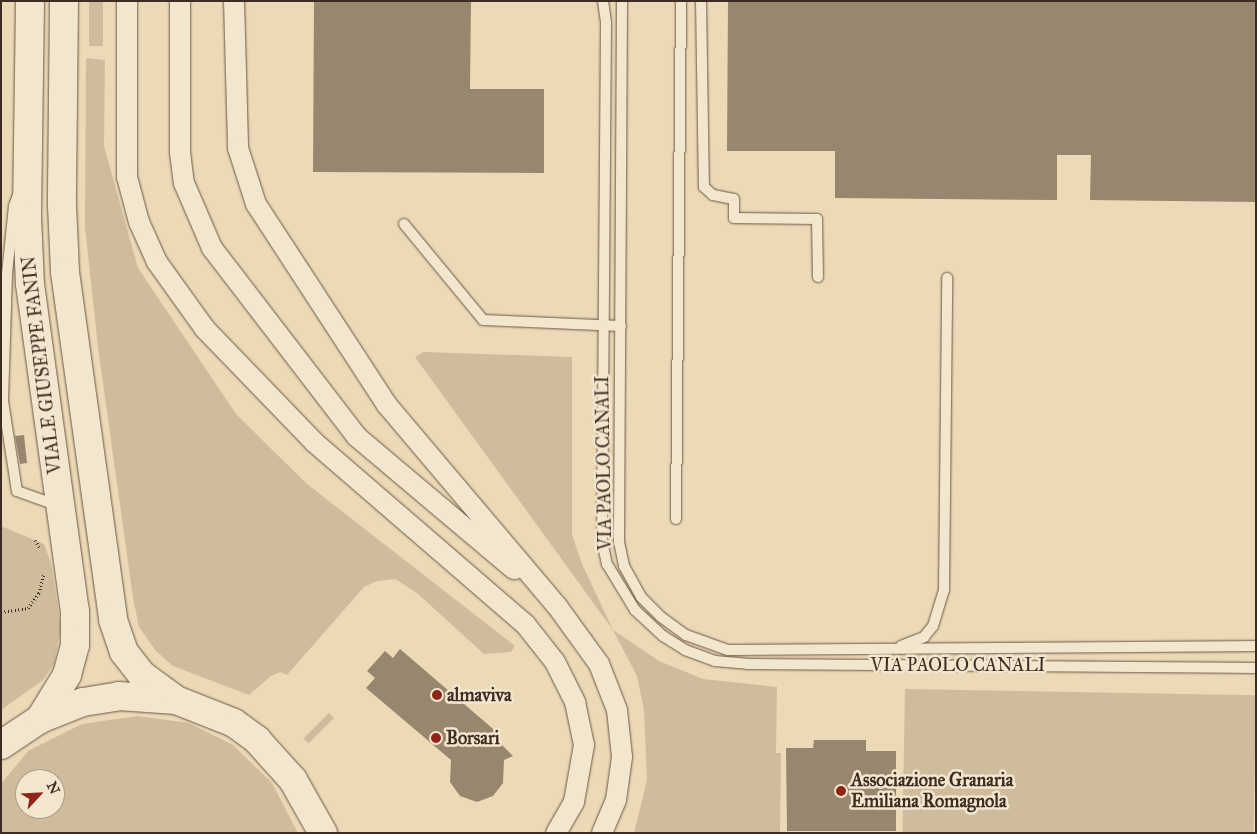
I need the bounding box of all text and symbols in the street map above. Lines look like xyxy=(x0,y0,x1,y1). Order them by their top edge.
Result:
street label: VIALE GIUSEPPE FANIN xyxy=(18,255,66,475)
street label: VIA PAOLO CANALI xyxy=(592,375,616,551)
street label: VIA PAOLO CANALI xyxy=(871,654,1045,676)
place label: almaviva xyxy=(447,684,512,706)
marker: almaviva xyxy=(431,689,443,701)
place label: Borsari xyxy=(446,727,500,749)
marker: Borsari xyxy=(430,732,442,744)
north arrow xyxy=(15,769,65,819)
place label: Associazione Granaria Emiliana Romagnola xyxy=(851,770,1013,812)
text: N xyxy=(43,779,63,797)
marker: Associazione Granaria Emiliana Romagnola xyxy=(835,785,847,797)

